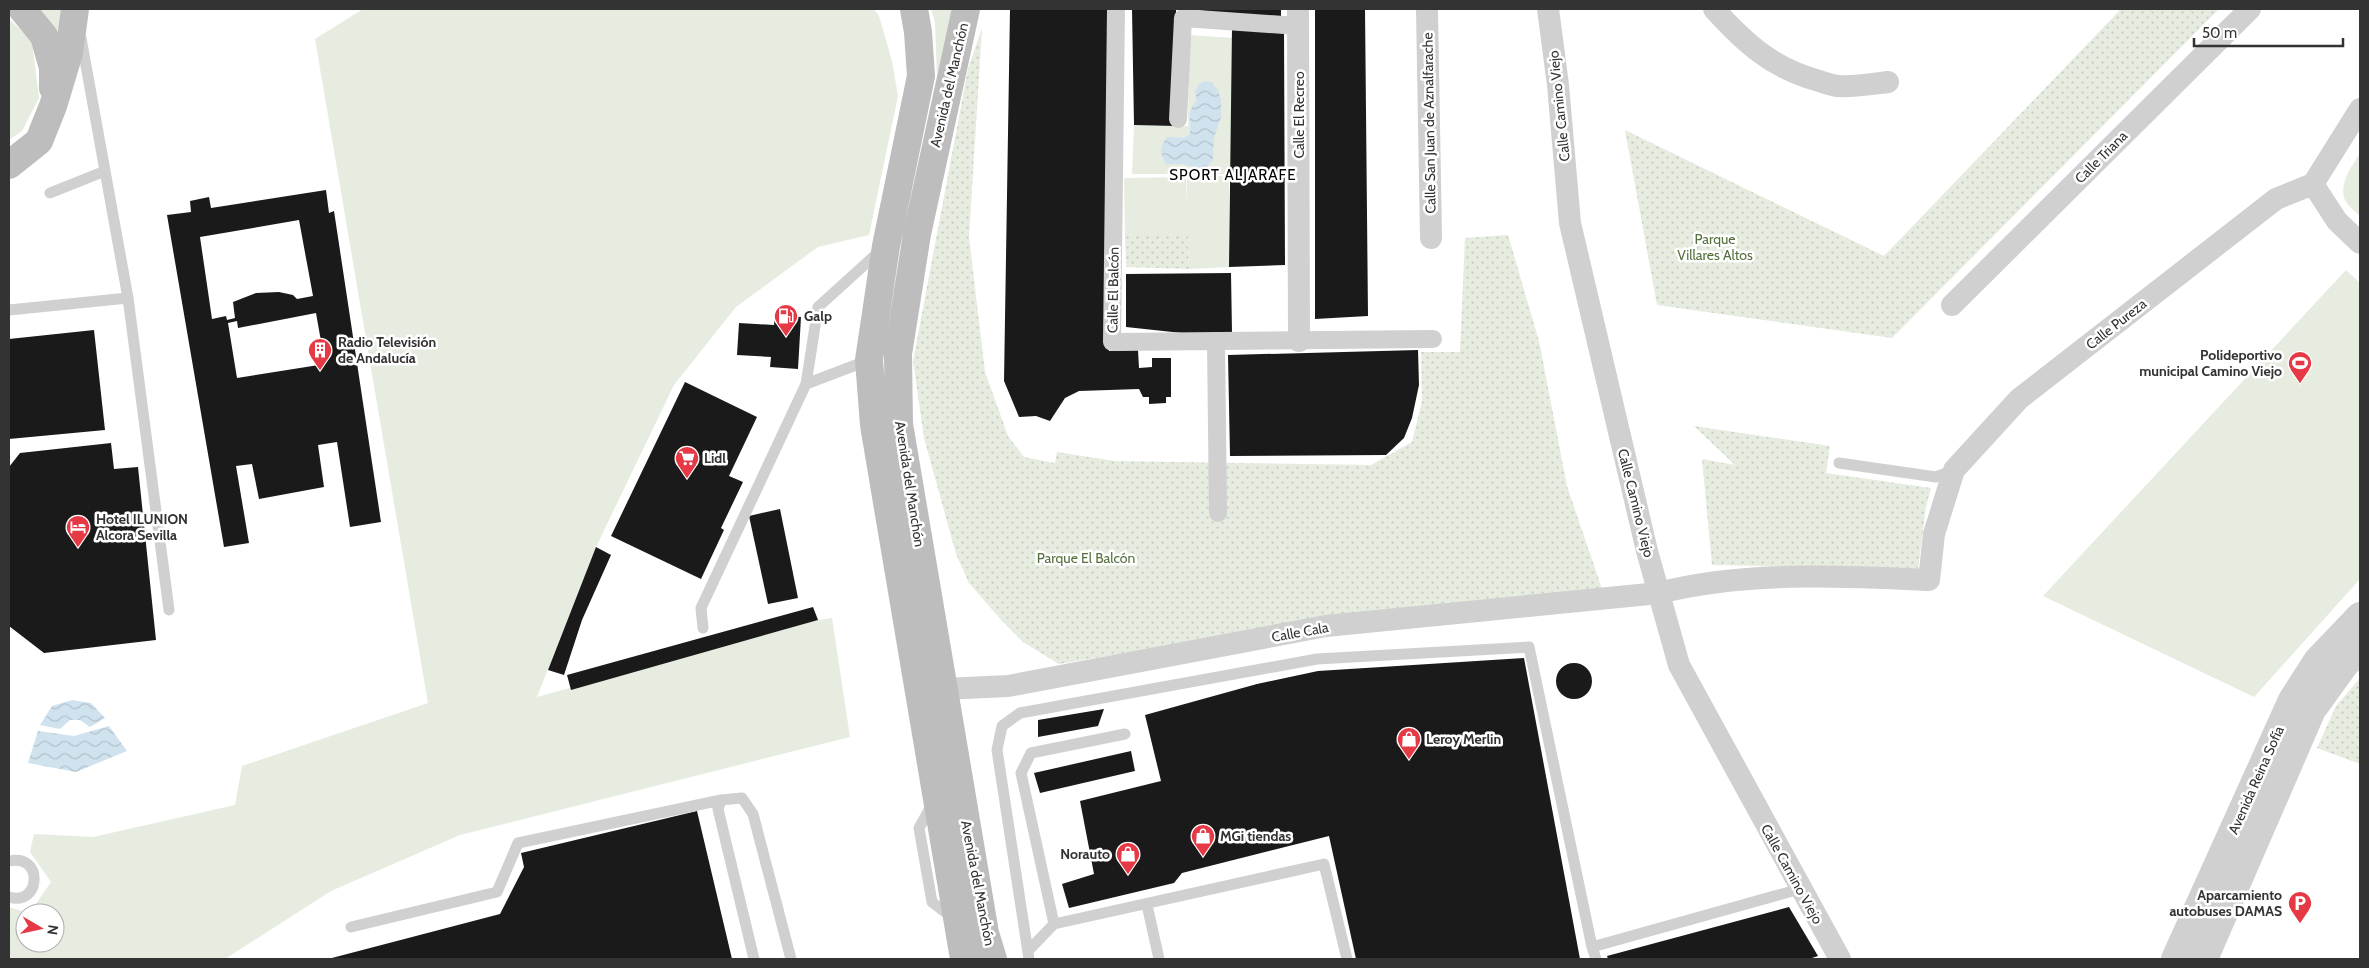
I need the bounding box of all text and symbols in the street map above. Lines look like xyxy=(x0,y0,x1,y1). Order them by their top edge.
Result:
scale bar xyxy=(2194,15,2343,47)
street label: Avenida del Manchón xyxy=(926,21,972,149)
text: 50 m xyxy=(2202,24,2237,42)
street label: Calle San Juan de Aznalfarache xyxy=(1418,32,1440,214)
street label: Calle Camino Viejo xyxy=(1544,49,1574,162)
street label: Calle El Recreo xyxy=(1290,71,1308,159)
street label: Calle Triana xyxy=(2071,127,2131,187)
district label: SPORT ALJARAFE xyxy=(1169,166,1297,184)
park label: Parque Villares Altos xyxy=(1677,230,1753,264)
street label: Calle El Balcón xyxy=(1103,246,1123,333)
street label: Calle Pureza xyxy=(2082,295,2150,353)
fuel station icon: Galp xyxy=(773,303,799,337)
place label: Galp xyxy=(804,307,832,325)
place label: Radio Televisión de Andalucía xyxy=(338,333,436,367)
building icon: Radio Televisión de Andalucía xyxy=(307,337,333,371)
place label: Polideportivo municipal Camino Viejo xyxy=(2139,346,2282,380)
sports icon: Polideportivo municipal Camino Viejo xyxy=(2287,350,2313,384)
street label: Avenida del Manchón xyxy=(891,420,929,548)
supermarket icon: Lidl xyxy=(674,445,700,479)
street label: Calle Camino Viejo xyxy=(1614,447,1658,560)
place label: Lidl xyxy=(704,449,726,467)
place label: Hotel ILUNION Alcora Sevilla xyxy=(96,510,188,544)
hotel icon: Hotel ILUNION Alcora Sevilla xyxy=(65,514,91,548)
park label: Parque El Balcón xyxy=(1037,549,1135,567)
street label: Calle Cala xyxy=(1270,618,1330,646)
street label: Avenida Reina Sofía xyxy=(2224,723,2288,837)
shop icon: Leroy Merlin xyxy=(1396,726,1422,760)
place label: Leroy Merlin xyxy=(1426,730,1501,748)
street label: Avenida del Manchón xyxy=(957,819,999,947)
street label: Calle Camino Viejo xyxy=(1757,821,1827,927)
shop icon: MGi tiendas xyxy=(1190,823,1216,857)
place label: MGi tiendas xyxy=(1220,827,1291,845)
shop icon: Norauto xyxy=(1115,841,1141,875)
place label: Norauto xyxy=(1060,845,1110,863)
place label: Aparcamiento autobuses DAMAS xyxy=(2169,886,2282,920)
parking icon: Aparcamiento autobuses DAMAS xyxy=(2287,890,2313,924)
north arrow xyxy=(15,903,65,953)
text: N xyxy=(43,924,63,936)

